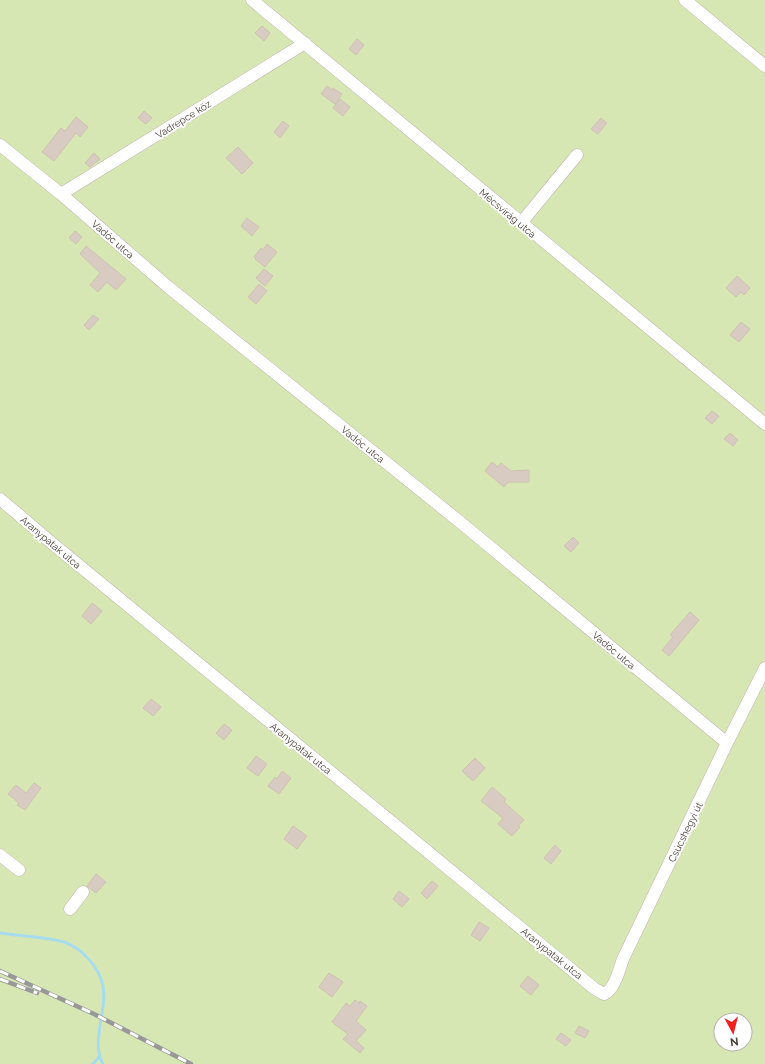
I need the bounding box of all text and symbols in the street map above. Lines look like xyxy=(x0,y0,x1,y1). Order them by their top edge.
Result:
street label: Vadrepce köz xyxy=(154,98,213,141)
street label: Mécsvirág utca xyxy=(477,187,538,240)
street label: Vadóc utca xyxy=(89,218,136,261)
street label: Vadóc utca xyxy=(339,424,386,465)
street label: Aranypatak utca xyxy=(18,514,83,571)
street label: Vadóc utca xyxy=(590,629,637,671)
street label: Aranypatak utca xyxy=(268,720,333,776)
street label: Csúcshegyi út xyxy=(666,800,705,864)
street label: Aranypatak utca xyxy=(519,925,584,981)
north arrow xyxy=(713,1012,753,1052)
text: N xyxy=(729,1034,739,1048)

